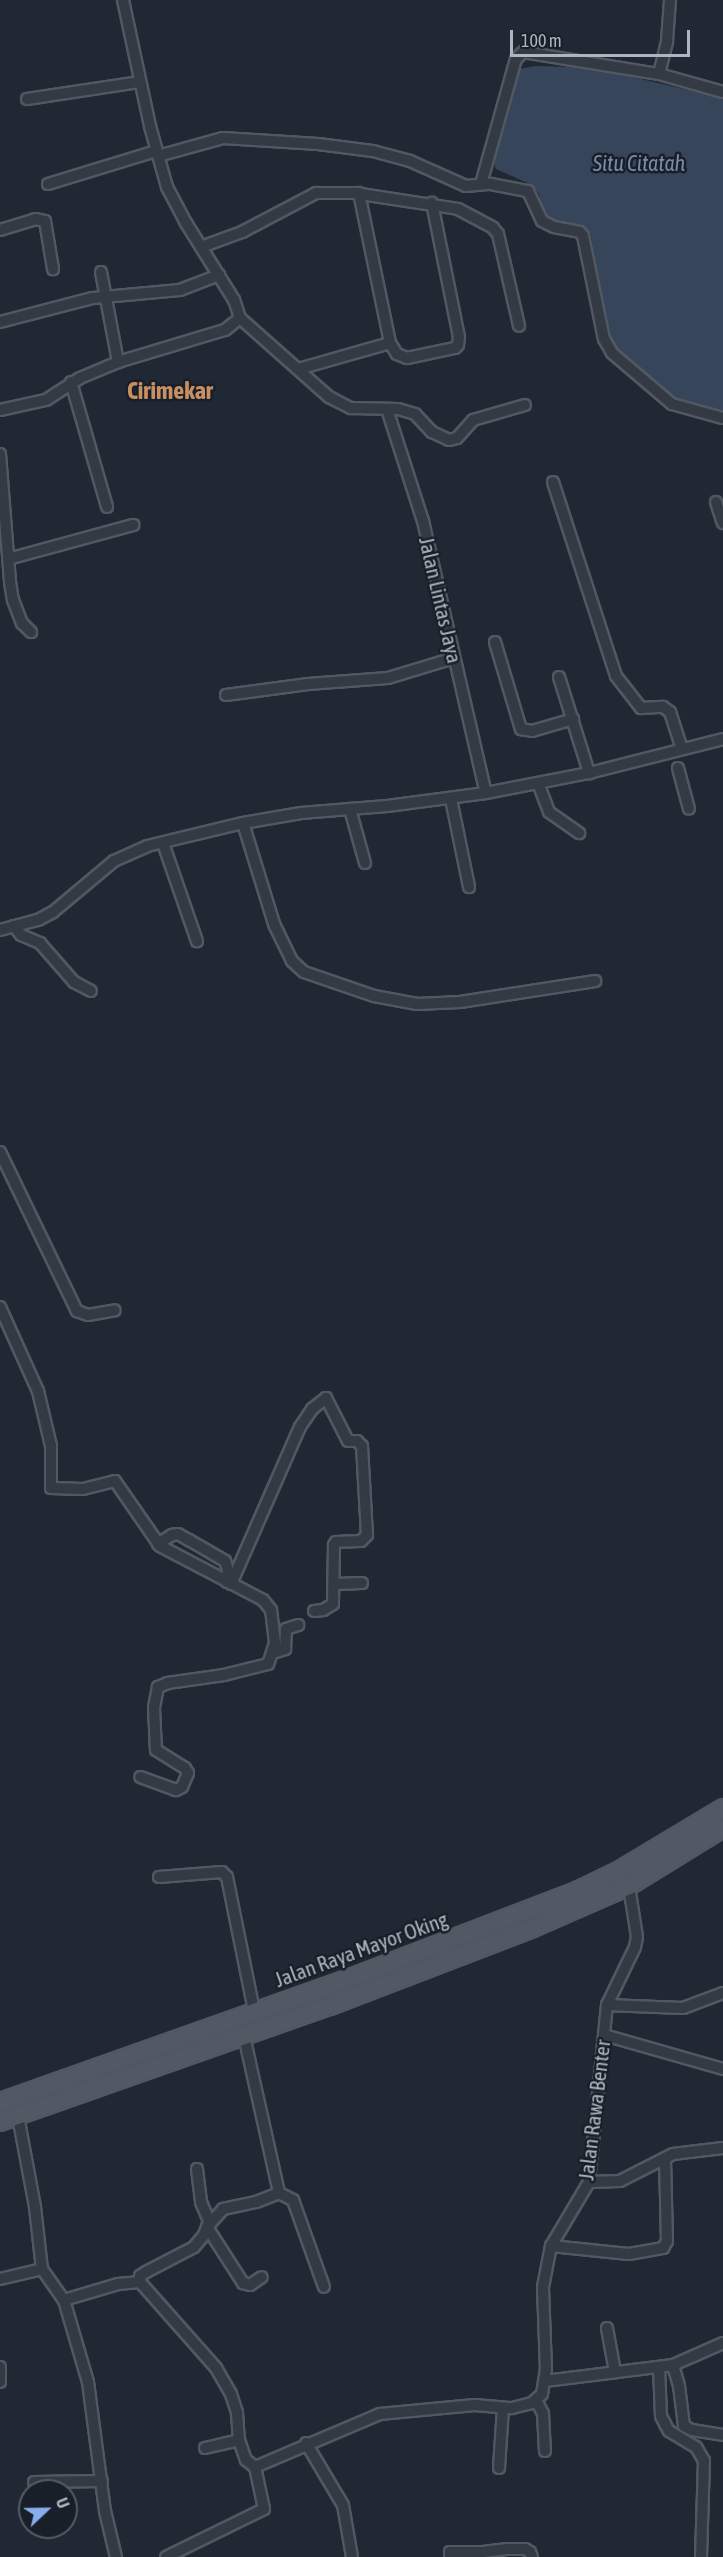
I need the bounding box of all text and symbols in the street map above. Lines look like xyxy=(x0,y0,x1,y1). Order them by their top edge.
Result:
scale bar xyxy=(513,18,693,56)
text: 100 m xyxy=(521,30,562,51)
water label: Situ Citatah xyxy=(593,151,685,177)
district label: Cirimekar xyxy=(127,377,213,405)
street label: Jalan Lintas Jaya xyxy=(414,534,468,666)
street label: Jalan Raya Mayor Oking xyxy=(271,1906,451,1992)
street label: Jalan Rawa Benter xyxy=(573,2038,615,2182)
north arrow xyxy=(18,2479,78,2539)
text: U xyxy=(53,2495,73,2511)

